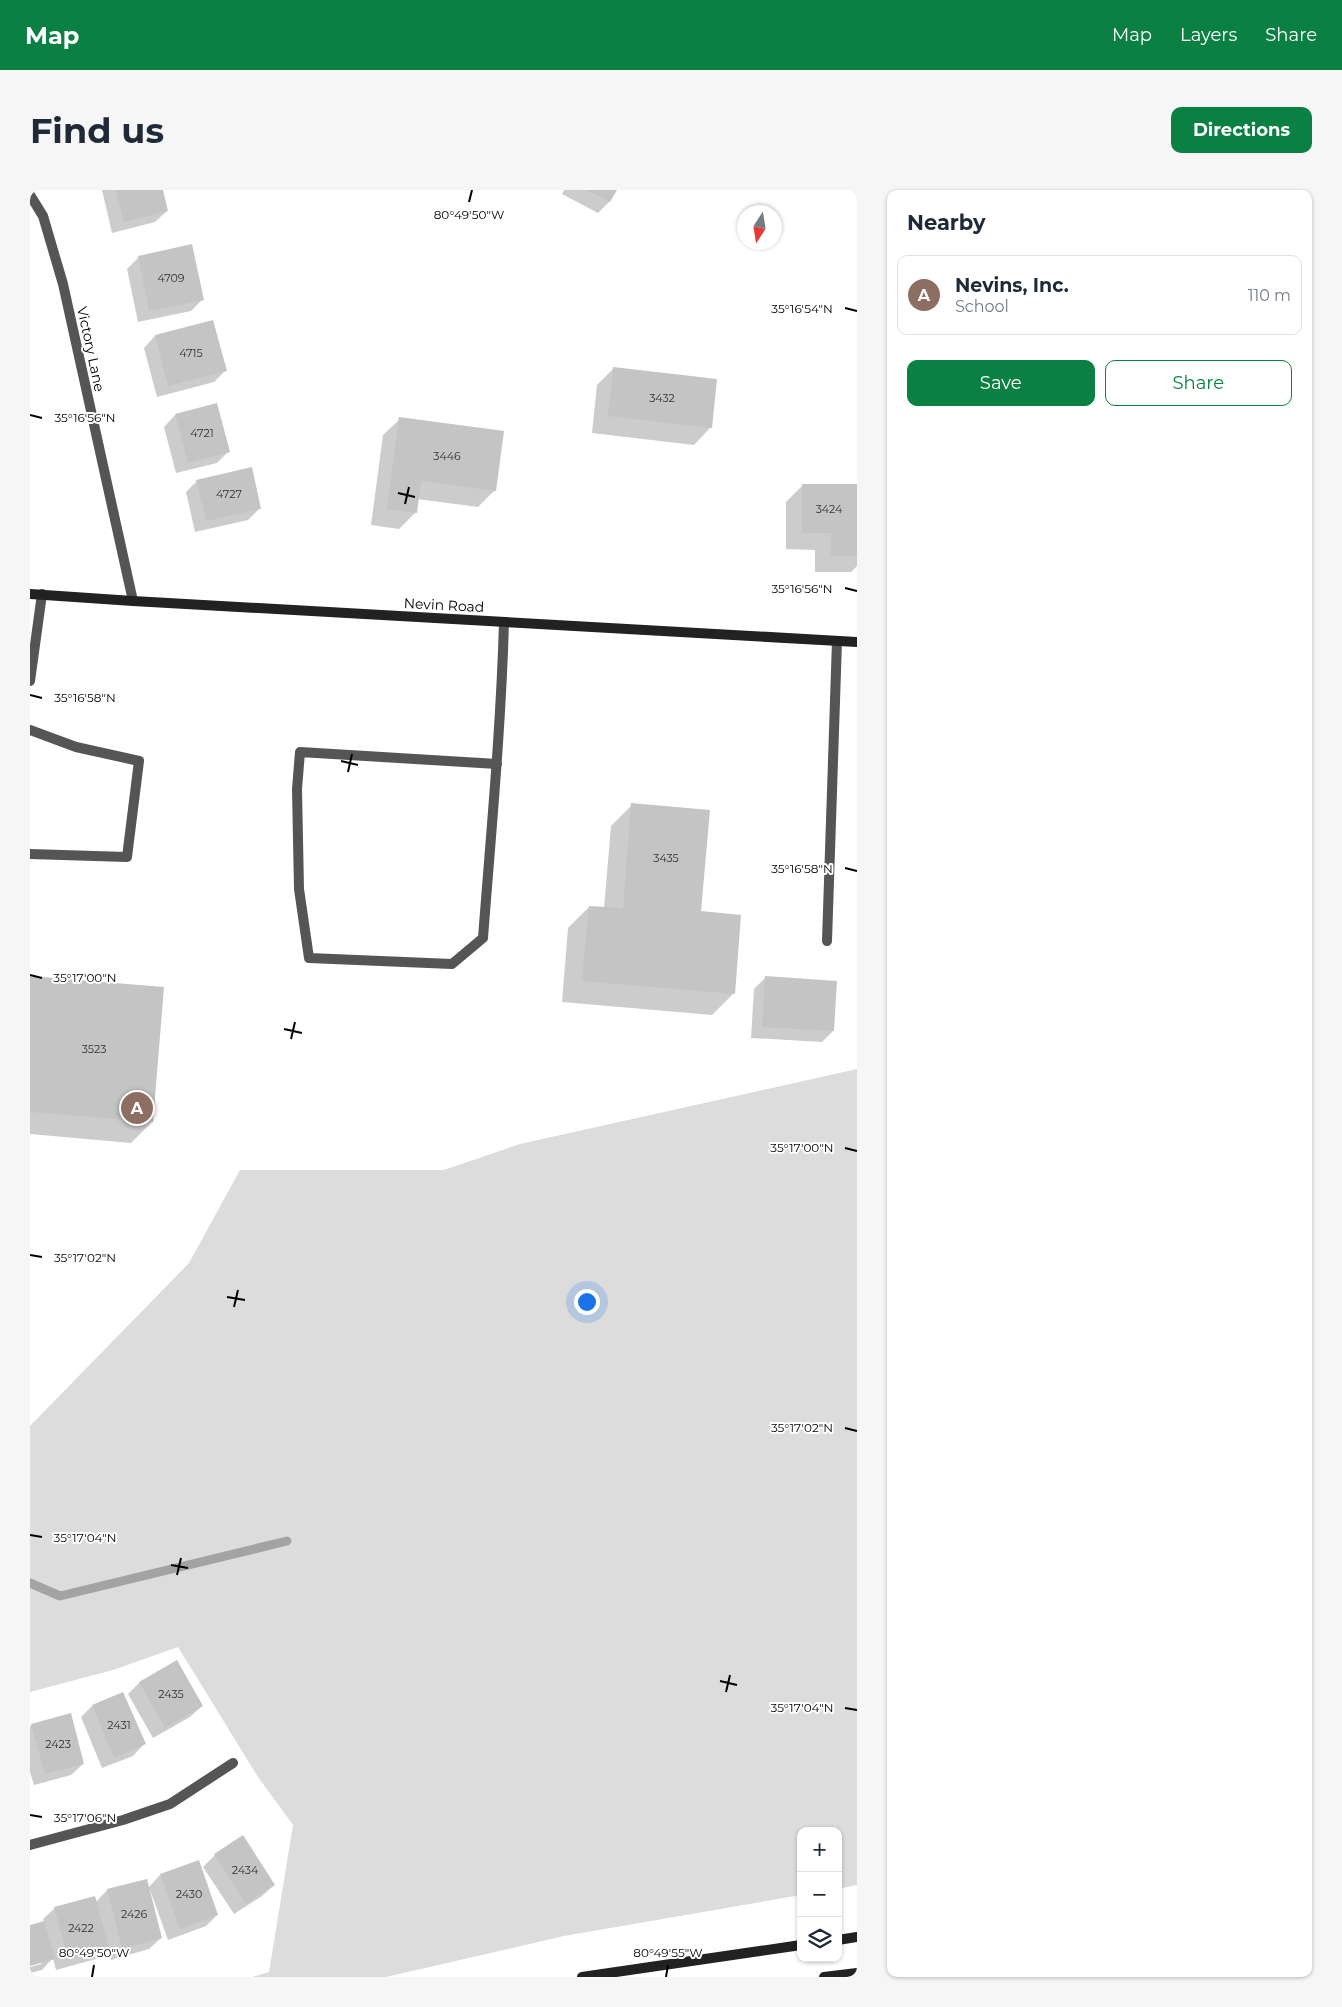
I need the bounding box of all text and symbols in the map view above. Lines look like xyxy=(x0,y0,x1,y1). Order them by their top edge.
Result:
text: Map xyxy=(25,21,79,50)
text: Map xyxy=(1112,24,1152,46)
text: Layers xyxy=(1180,24,1237,46)
text: Share xyxy=(1265,24,1317,46)
button: Directions xyxy=(1171,107,1312,153)
text: Find us xyxy=(30,109,164,152)
north arrow xyxy=(737,205,782,250)
text: 80°49'50"W xyxy=(434,207,504,222)
text: Nearby xyxy=(907,210,986,235)
house number: 4709 xyxy=(158,271,185,285)
text: Nevins, Inc. xyxy=(955,274,1069,297)
text: A xyxy=(918,286,930,305)
text: 110 m xyxy=(1248,286,1291,305)
text: School xyxy=(955,297,1009,316)
text: 35°16'54"N xyxy=(771,301,833,316)
street label: Victory Lane xyxy=(73,305,109,393)
house number: 4715 xyxy=(179,346,203,360)
button: Save xyxy=(907,360,1095,406)
button: Share xyxy=(1105,360,1292,406)
house number: 3432 xyxy=(649,391,675,405)
text: 35°16'56"N xyxy=(54,410,116,425)
house number: 4721 xyxy=(190,426,214,440)
house number: 3446 xyxy=(433,449,461,463)
house number: 4727 xyxy=(216,487,242,501)
house number: 3424 xyxy=(816,502,843,516)
text: 35°16'56"N xyxy=(771,581,833,596)
street label: Nevin Road xyxy=(403,594,485,616)
text: 35°16'58"N xyxy=(54,690,116,705)
house number: 3435 xyxy=(653,851,679,865)
text: 35°16'58"N xyxy=(771,861,833,876)
text: 35°17'00"N xyxy=(53,970,117,985)
house number: 3523 xyxy=(82,1042,106,1056)
pin: A xyxy=(121,1089,153,1127)
text: 35°17'00"N xyxy=(770,1140,834,1155)
text: 35°17'02"N xyxy=(54,1250,116,1265)
your location xyxy=(574,1289,600,1315)
text: 35°17'02"N xyxy=(771,1420,833,1435)
text: 35°17'04"N xyxy=(54,1530,116,1545)
house number: 2435 xyxy=(158,1687,184,1701)
text: 35°17'04"N xyxy=(771,1700,833,1715)
house number: 2431 xyxy=(107,1718,131,1732)
house number: 2423 xyxy=(45,1737,71,1751)
text: 35°17'06"N xyxy=(54,1810,116,1825)
map controls xyxy=(797,1827,842,1962)
button: + xyxy=(797,1827,842,1872)
house number: 2434 xyxy=(232,1863,259,1877)
button: − xyxy=(797,1872,842,1917)
house number: 2430 xyxy=(176,1887,202,1901)
house number: 2426 xyxy=(121,1907,147,1921)
button: layers xyxy=(797,1917,842,1962)
house number: 2422 xyxy=(68,1921,94,1935)
text: 80°49'50"W xyxy=(59,1945,129,1960)
text: 80°49'55"W xyxy=(633,1945,703,1960)

